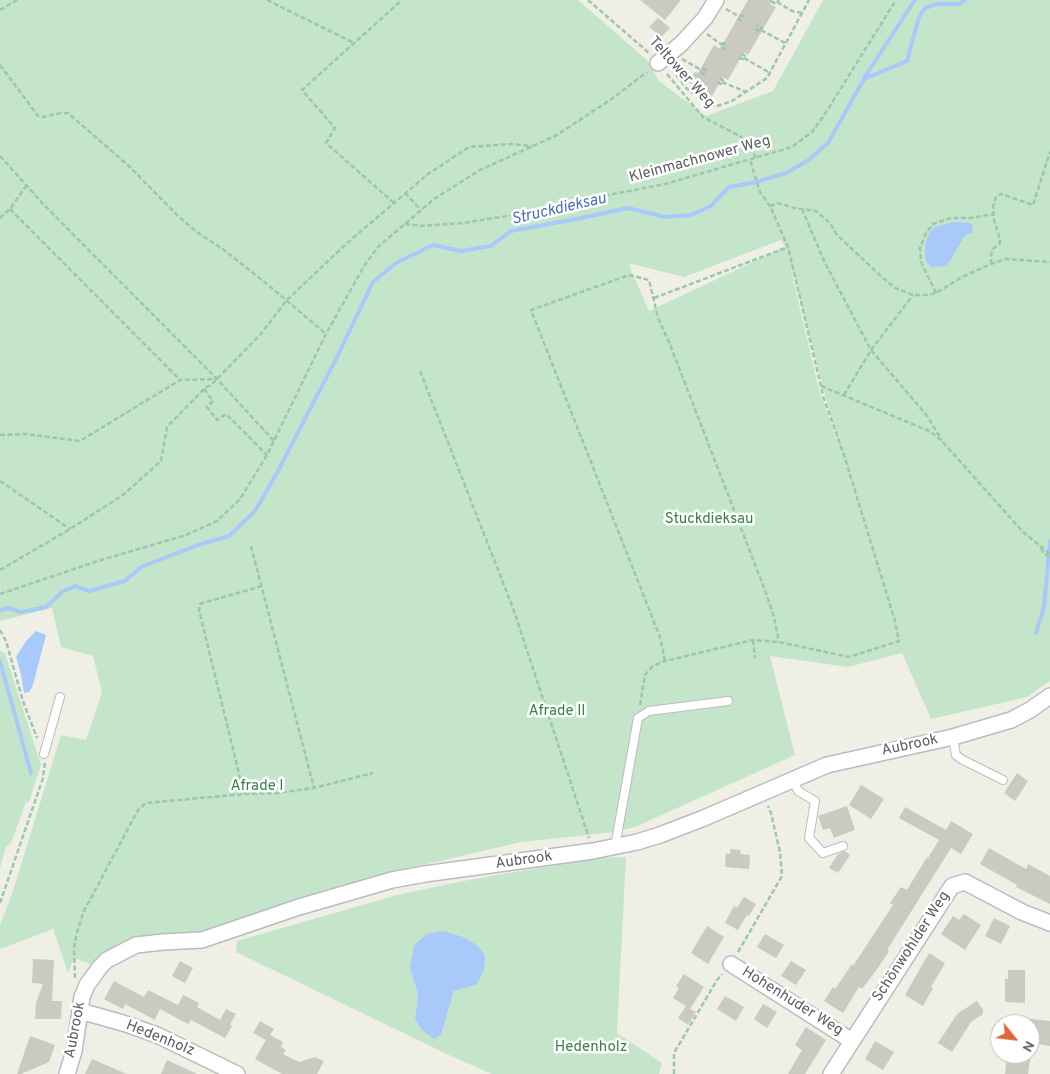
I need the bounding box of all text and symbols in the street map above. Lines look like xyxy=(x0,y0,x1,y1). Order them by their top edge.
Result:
street label: Teltower Weg xyxy=(644,33,718,113)
street label: Kleinmachnower Weg xyxy=(627,132,773,188)
water label: Struckdieksau xyxy=(510,190,608,230)
park label: Stuckdieksau xyxy=(665,511,753,529)
park label: Afrade II xyxy=(528,703,586,721)
street label: Aubrook xyxy=(880,731,940,761)
park label: Afrade I xyxy=(231,778,283,796)
street label: Aubrook xyxy=(494,848,554,874)
street label: Schönwohlder Weg xyxy=(870,888,954,1006)
street label: Hohenhuder Weg xyxy=(738,964,846,1040)
street label: Aubrook xyxy=(62,1000,90,1060)
north arrow xyxy=(990,1014,1040,1064)
street label: Hedenholz xyxy=(123,1017,197,1061)
text: N xyxy=(1018,1038,1038,1055)
park label: Hedenholz xyxy=(555,1039,627,1057)

